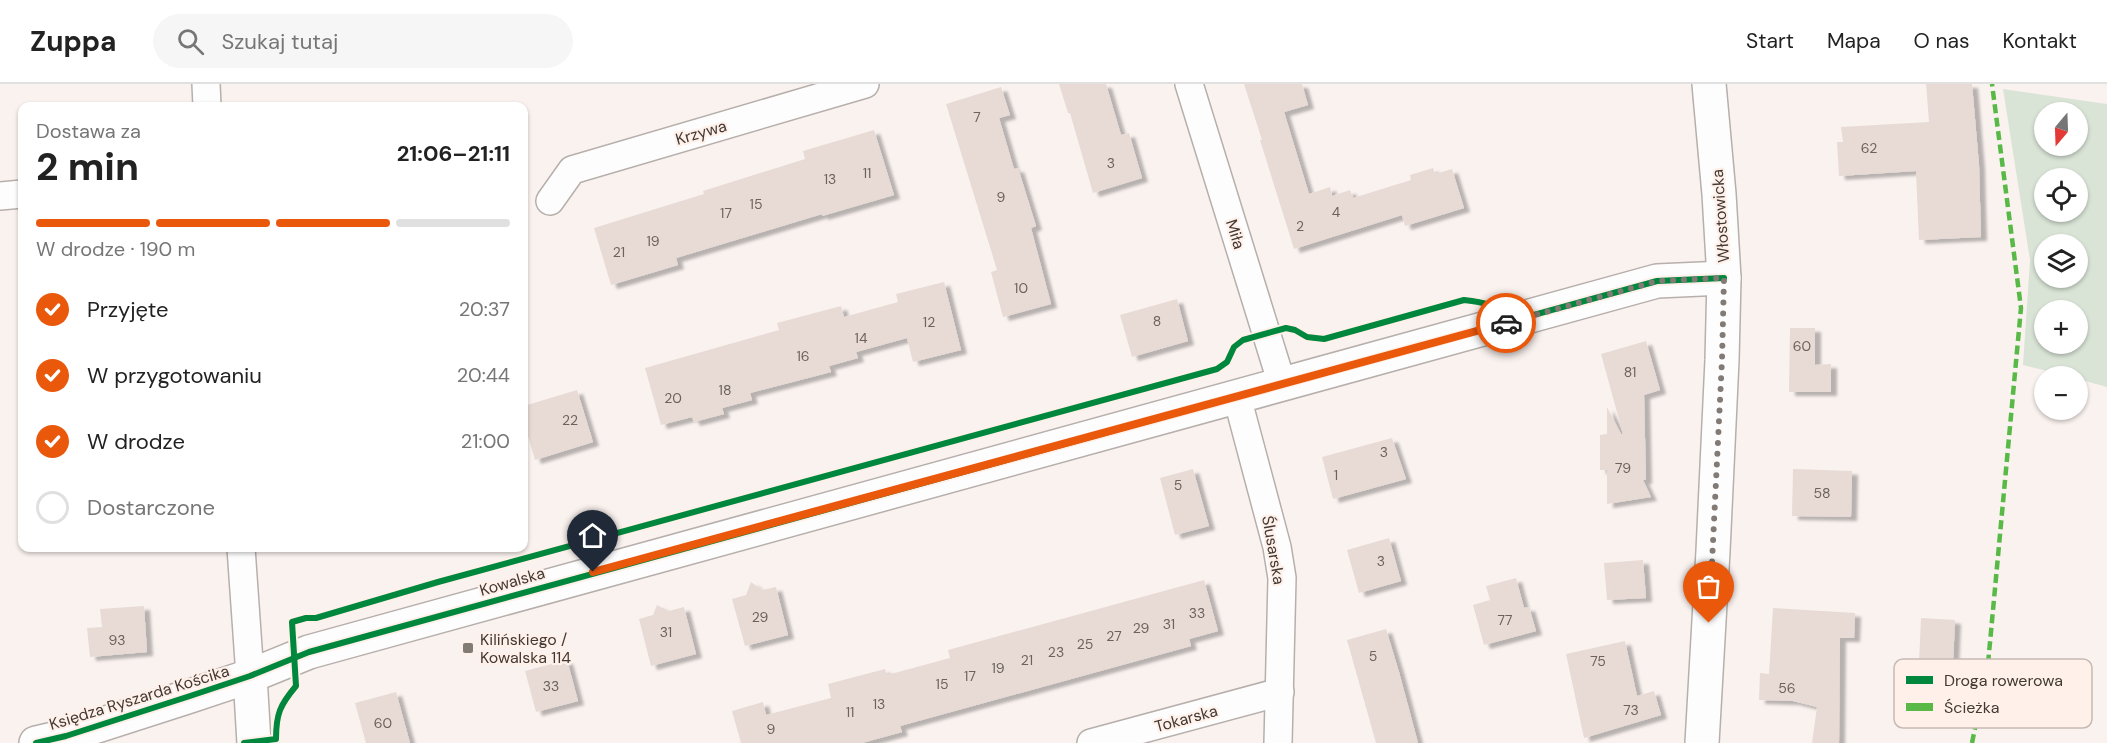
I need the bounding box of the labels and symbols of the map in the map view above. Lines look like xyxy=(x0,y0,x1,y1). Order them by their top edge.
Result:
north arrow xyxy=(2034,102,2088,156)
house number: 7 xyxy=(973,108,981,126)
street label: Krzywa xyxy=(673,115,729,150)
house number: 62 xyxy=(1861,139,1877,157)
house number: 3 xyxy=(1107,154,1115,172)
house number: 11 xyxy=(863,164,871,182)
street label: Włostowicka xyxy=(1707,168,1734,263)
house number: 13 xyxy=(824,170,836,188)
house number: 9 xyxy=(997,188,1006,206)
house number: 15 xyxy=(750,195,762,213)
house number: 4 xyxy=(1332,203,1341,221)
house number: 17 xyxy=(720,204,732,222)
street label: Miła xyxy=(1221,217,1250,252)
house number: 2 xyxy=(1296,217,1304,235)
house number: 19 xyxy=(646,232,660,250)
house number: 21 xyxy=(613,243,625,261)
house number: 10 xyxy=(1014,279,1028,297)
courier xyxy=(1476,293,1536,353)
house number: 8 xyxy=(1153,312,1161,330)
house number: 12 xyxy=(923,313,935,331)
house number: 14 xyxy=(855,329,868,347)
house number: 60 xyxy=(1793,337,1811,355)
house number: 16 xyxy=(796,347,810,365)
house number: 81 xyxy=(1624,363,1636,381)
house number: 18 xyxy=(719,381,731,399)
house number: 20 xyxy=(664,389,682,407)
house number: 22 xyxy=(562,411,578,429)
house number: 3 xyxy=(1380,443,1388,461)
house number: 79 xyxy=(1615,459,1631,477)
house number: 1 xyxy=(1334,466,1338,484)
house number: 5 xyxy=(1174,476,1182,494)
house number: 58 xyxy=(1813,484,1831,502)
pin xyxy=(567,510,618,572)
street label: Ślusarska xyxy=(1257,514,1290,586)
house number: 3 xyxy=(1377,552,1385,570)
pin xyxy=(1683,561,1734,623)
street label: Kowalska xyxy=(477,562,547,601)
house number: 33 xyxy=(1189,604,1205,622)
house number: 29 xyxy=(752,608,769,626)
house number: 77 xyxy=(1498,611,1512,629)
house number: 31 xyxy=(1163,615,1175,633)
house number: 29 xyxy=(1133,619,1150,637)
house number: 31 xyxy=(660,623,672,641)
house number: 27 xyxy=(1106,627,1122,645)
place label: Kilińskiego / Kowalska 114 xyxy=(480,629,571,668)
house number: 93 xyxy=(109,631,125,649)
house number: 25 xyxy=(1077,635,1093,653)
marker: Kilińskiego / Kowalska 114 xyxy=(461,641,475,655)
house number: 23 xyxy=(1048,643,1064,661)
house number: 5 xyxy=(1369,647,1377,665)
house number: 21 xyxy=(1021,651,1033,669)
house number: 75 xyxy=(1590,652,1606,670)
house number: 19 xyxy=(991,659,1005,677)
legend xyxy=(1894,659,2092,728)
street label: Księdza Ryszarda Kościka xyxy=(47,660,232,735)
house number: 17 xyxy=(964,667,976,685)
text: Droga rowerowa xyxy=(1944,670,2063,691)
house number: 15 xyxy=(936,675,948,693)
house number: 33 xyxy=(543,677,559,695)
house number: 56 xyxy=(1778,679,1796,697)
house number: 13 xyxy=(873,695,885,713)
text: Ścieżka xyxy=(1944,697,1999,718)
street label: Tokarska xyxy=(1152,700,1220,737)
house number: 73 xyxy=(1623,701,1639,719)
house number: 11 xyxy=(846,703,854,721)
house number: 60 xyxy=(374,714,392,732)
house number: 9 xyxy=(767,720,776,738)

